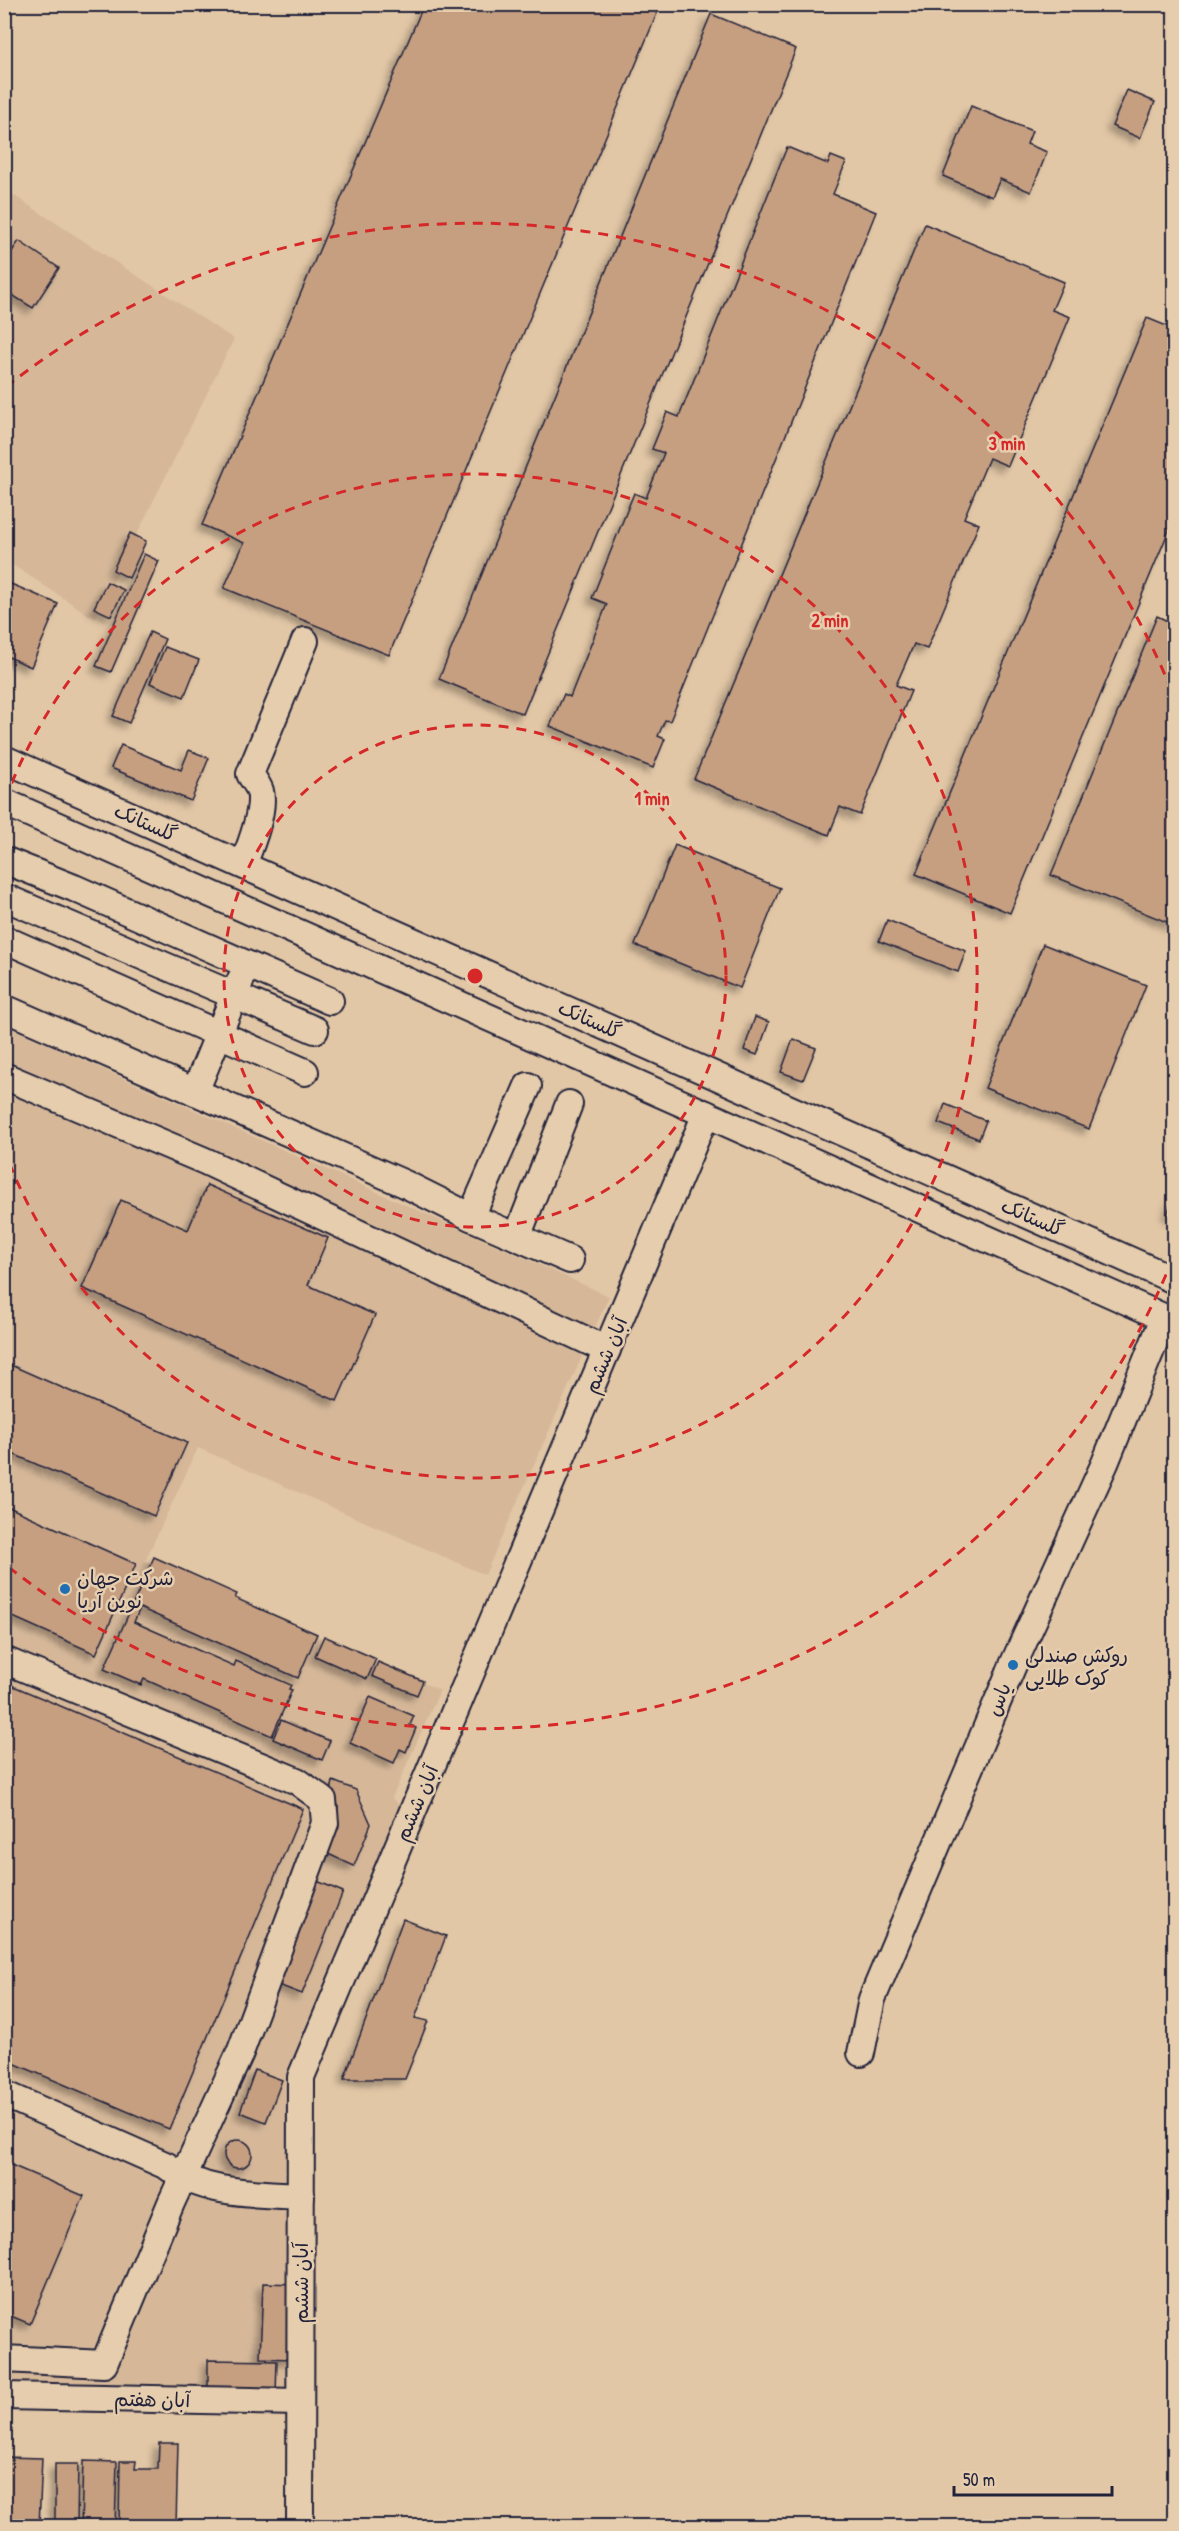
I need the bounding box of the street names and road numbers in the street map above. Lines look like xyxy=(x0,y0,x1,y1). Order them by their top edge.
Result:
street label: گلستانک xyxy=(110,796,182,848)
street label: گلستانک xyxy=(554,993,626,1045)
street label: گلستانک xyxy=(997,1191,1069,1243)
street label: آبان ششم xyxy=(577,1312,635,1398)
street label: یاس xyxy=(979,1678,1017,1720)
street label: آبان ششم xyxy=(388,1760,446,1846)
street label: آبان ششم xyxy=(287,2242,316,2323)
street label: آبان هفتم xyxy=(114,2385,192,2415)

